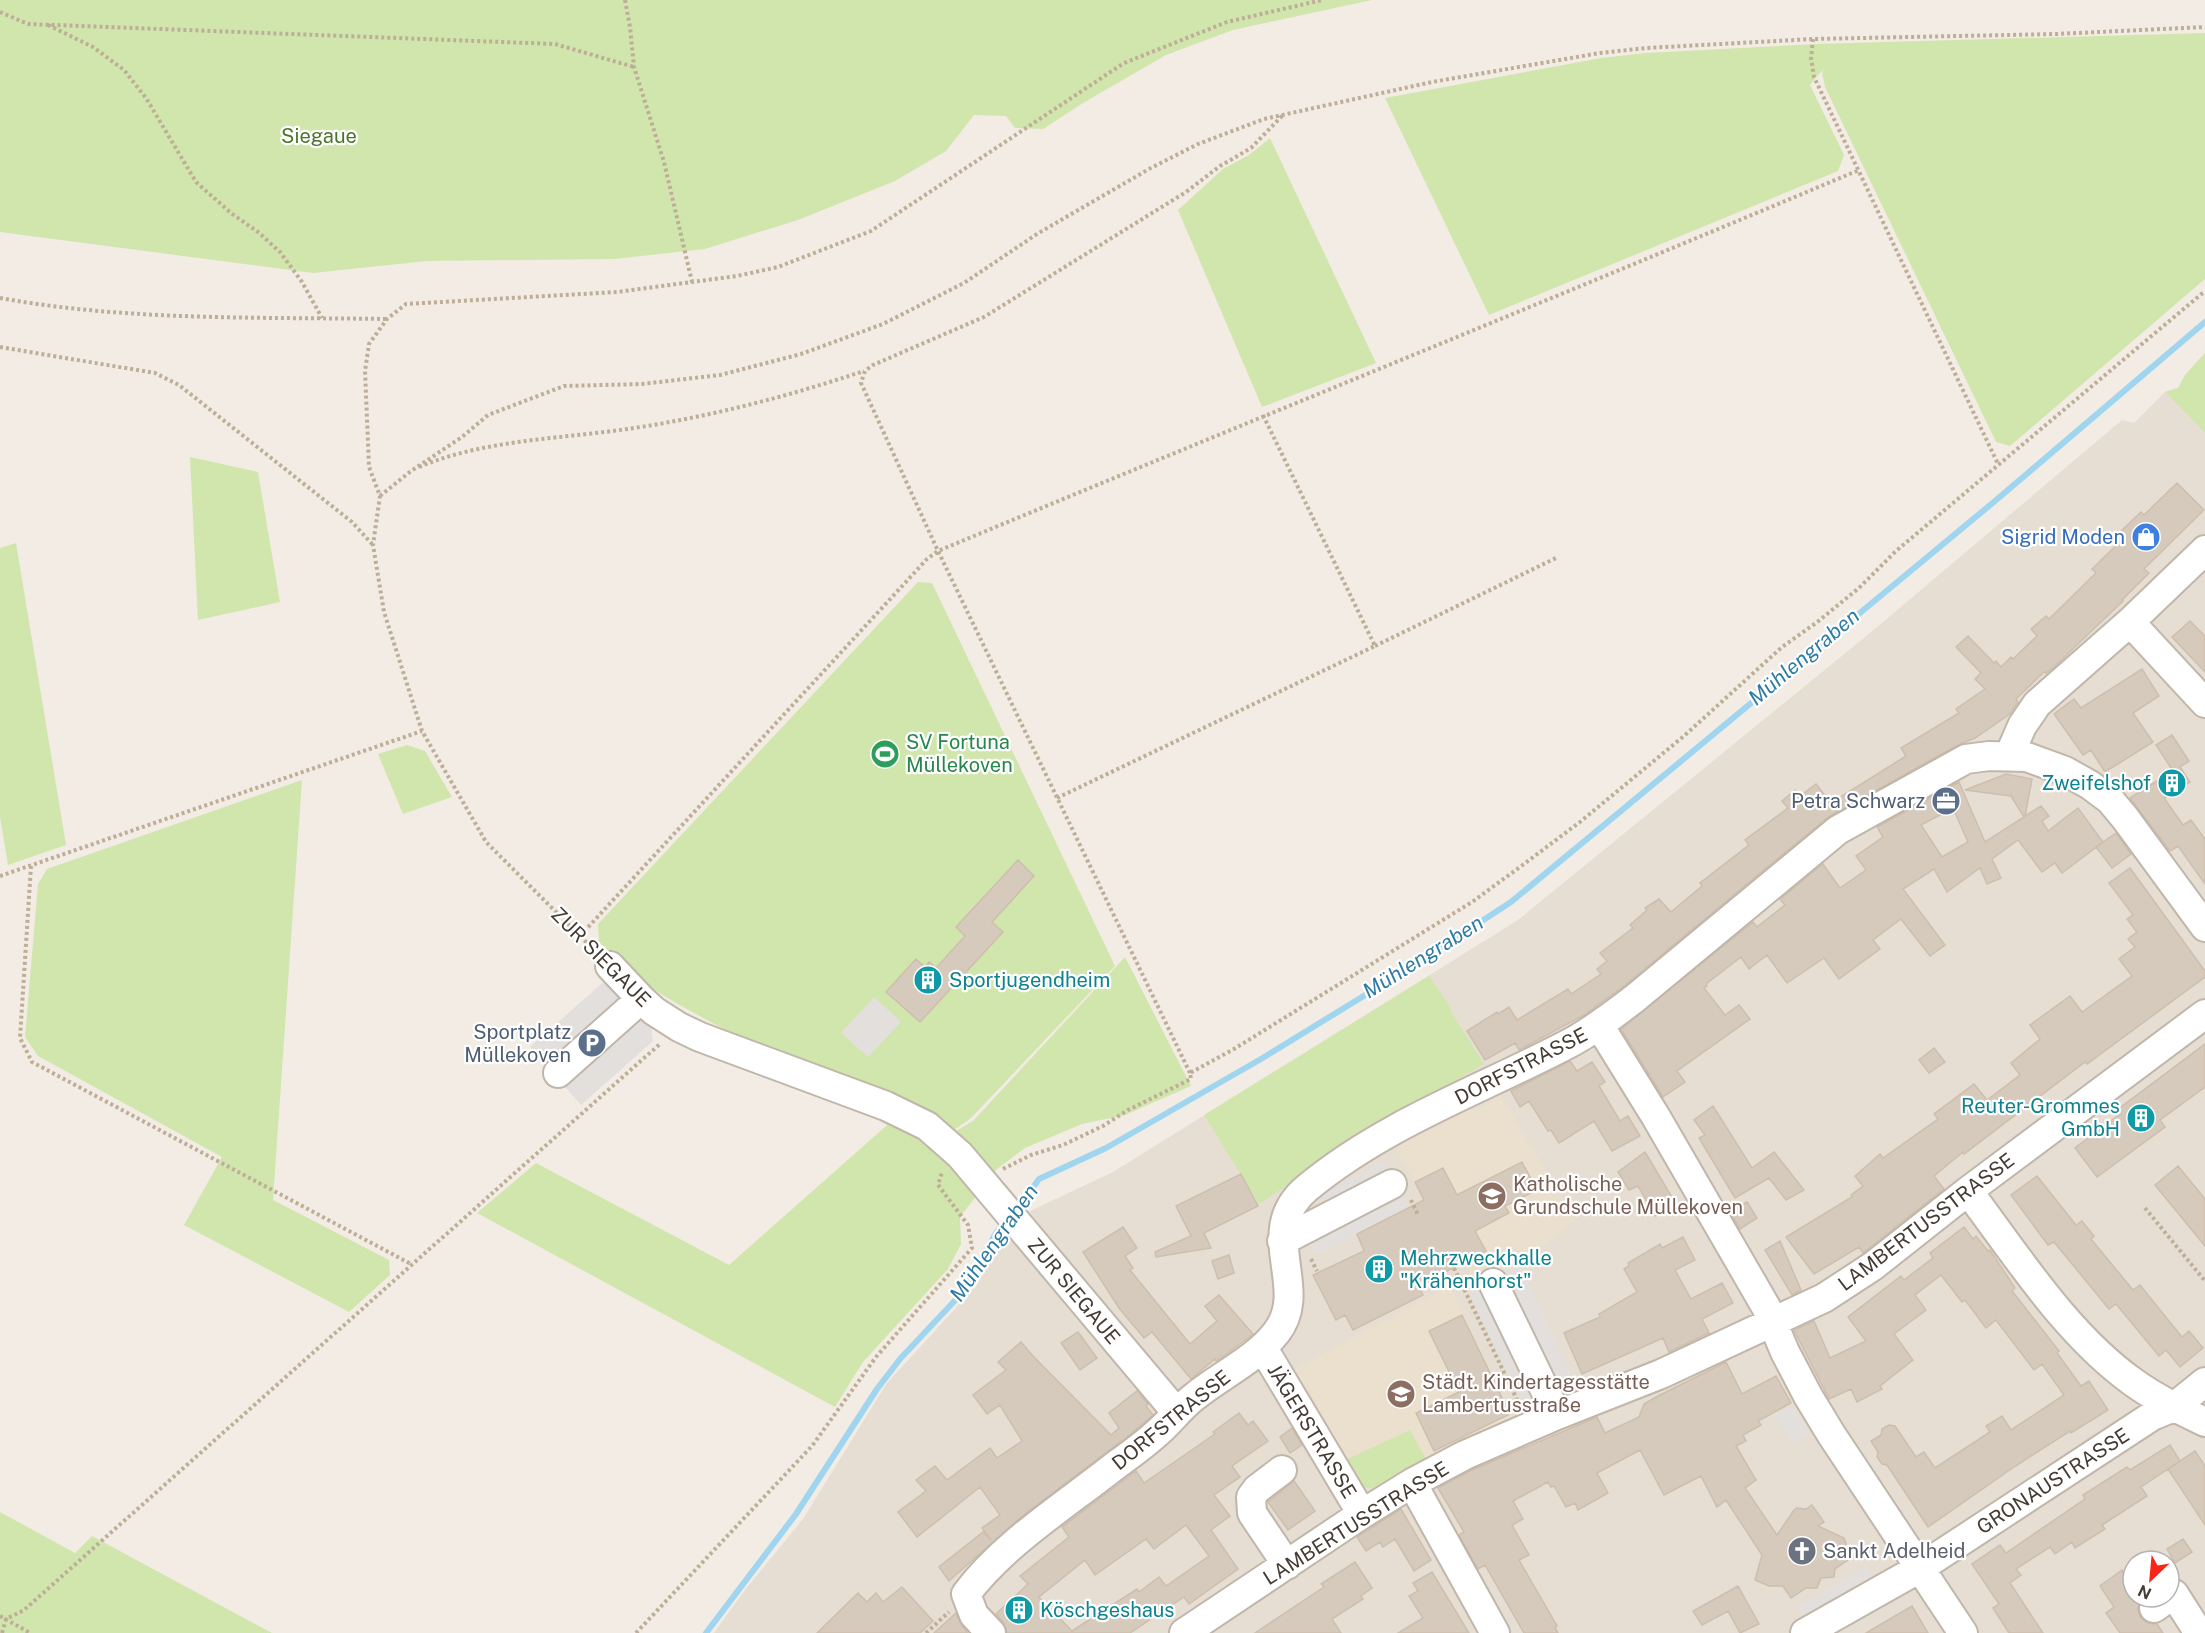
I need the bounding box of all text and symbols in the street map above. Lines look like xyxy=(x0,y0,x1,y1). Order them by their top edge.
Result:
park label: Siegaue xyxy=(281,124,357,148)
shop icon: Sigrid Moden xyxy=(2130,521,2162,553)
place label: Sigrid Moden xyxy=(2001,525,2125,549)
water label: Mühlengraben xyxy=(1743,603,1864,710)
place label: SV Fortuna Müllekoven xyxy=(906,730,1013,777)
sports icon: SV Fortuna Müllekoven xyxy=(869,738,901,770)
building icon: Zweifelshof xyxy=(2156,767,2188,799)
place label: Zweifelshof xyxy=(2041,771,2151,795)
office icon: Petra Schwarz xyxy=(1930,785,1962,817)
place label: Petra Schwarz xyxy=(1791,789,1925,813)
street label: ZUR SIEGAUE xyxy=(546,902,656,1012)
water label: Mühlengraben xyxy=(1358,910,1487,1003)
building icon: Sportjugendheim xyxy=(912,964,944,996)
place label: Sportjugendheim xyxy=(949,968,1110,992)
place label: Sportplatz Müllekoven xyxy=(464,1020,571,1067)
street label: DORFSTRASSE xyxy=(1451,1022,1591,1110)
parking icon: Sportplatz Müllekoven xyxy=(576,1027,608,1059)
place label: Reuter-Grommes GmbH xyxy=(1961,1094,2120,1141)
building icon: Reuter-Grommes GmbH xyxy=(2125,1102,2157,1134)
street label: LAMBERTUSSTRASSE xyxy=(1833,1148,2019,1296)
place label: Katholische Grundschule Müllekoven xyxy=(1513,1172,1743,1219)
water label: Mühlengraben xyxy=(944,1179,1043,1306)
school or university icon: Katholische Grundschule Müllekoven xyxy=(1476,1180,1508,1212)
street label: ZUR SIEGAUE xyxy=(1023,1233,1125,1349)
place label: Mehrzweckhalle "Krähenhorst" xyxy=(1400,1246,1552,1293)
building icon: Mehrzweckhalle "Krähenhorst" xyxy=(1363,1253,1395,1285)
street label: JÄGERSTRASSE xyxy=(1262,1359,1362,1503)
street label: DORFSTRASSE xyxy=(1107,1365,1235,1475)
place label: Städt. Kindertagesstätte Lambertusstraße xyxy=(1422,1370,1650,1417)
school or university icon: Städt. Kindertagesstätte Lambertusstraße xyxy=(1385,1378,1417,1410)
street label: GRONAUSTRASSE xyxy=(1972,1423,2134,1539)
street label: LAMBERTUSSTRASSE xyxy=(1259,1456,1453,1590)
church icon: Sankt Adelheid xyxy=(1786,1535,1818,1567)
place label: Sankt Adelheid xyxy=(1823,1539,1965,1563)
north arrow xyxy=(2121,1549,2181,1609)
text: N xyxy=(2135,1581,2154,1603)
building icon: Köschgeshaus xyxy=(1003,1594,1035,1626)
place label: Köschgeshaus xyxy=(1040,1598,1175,1622)

